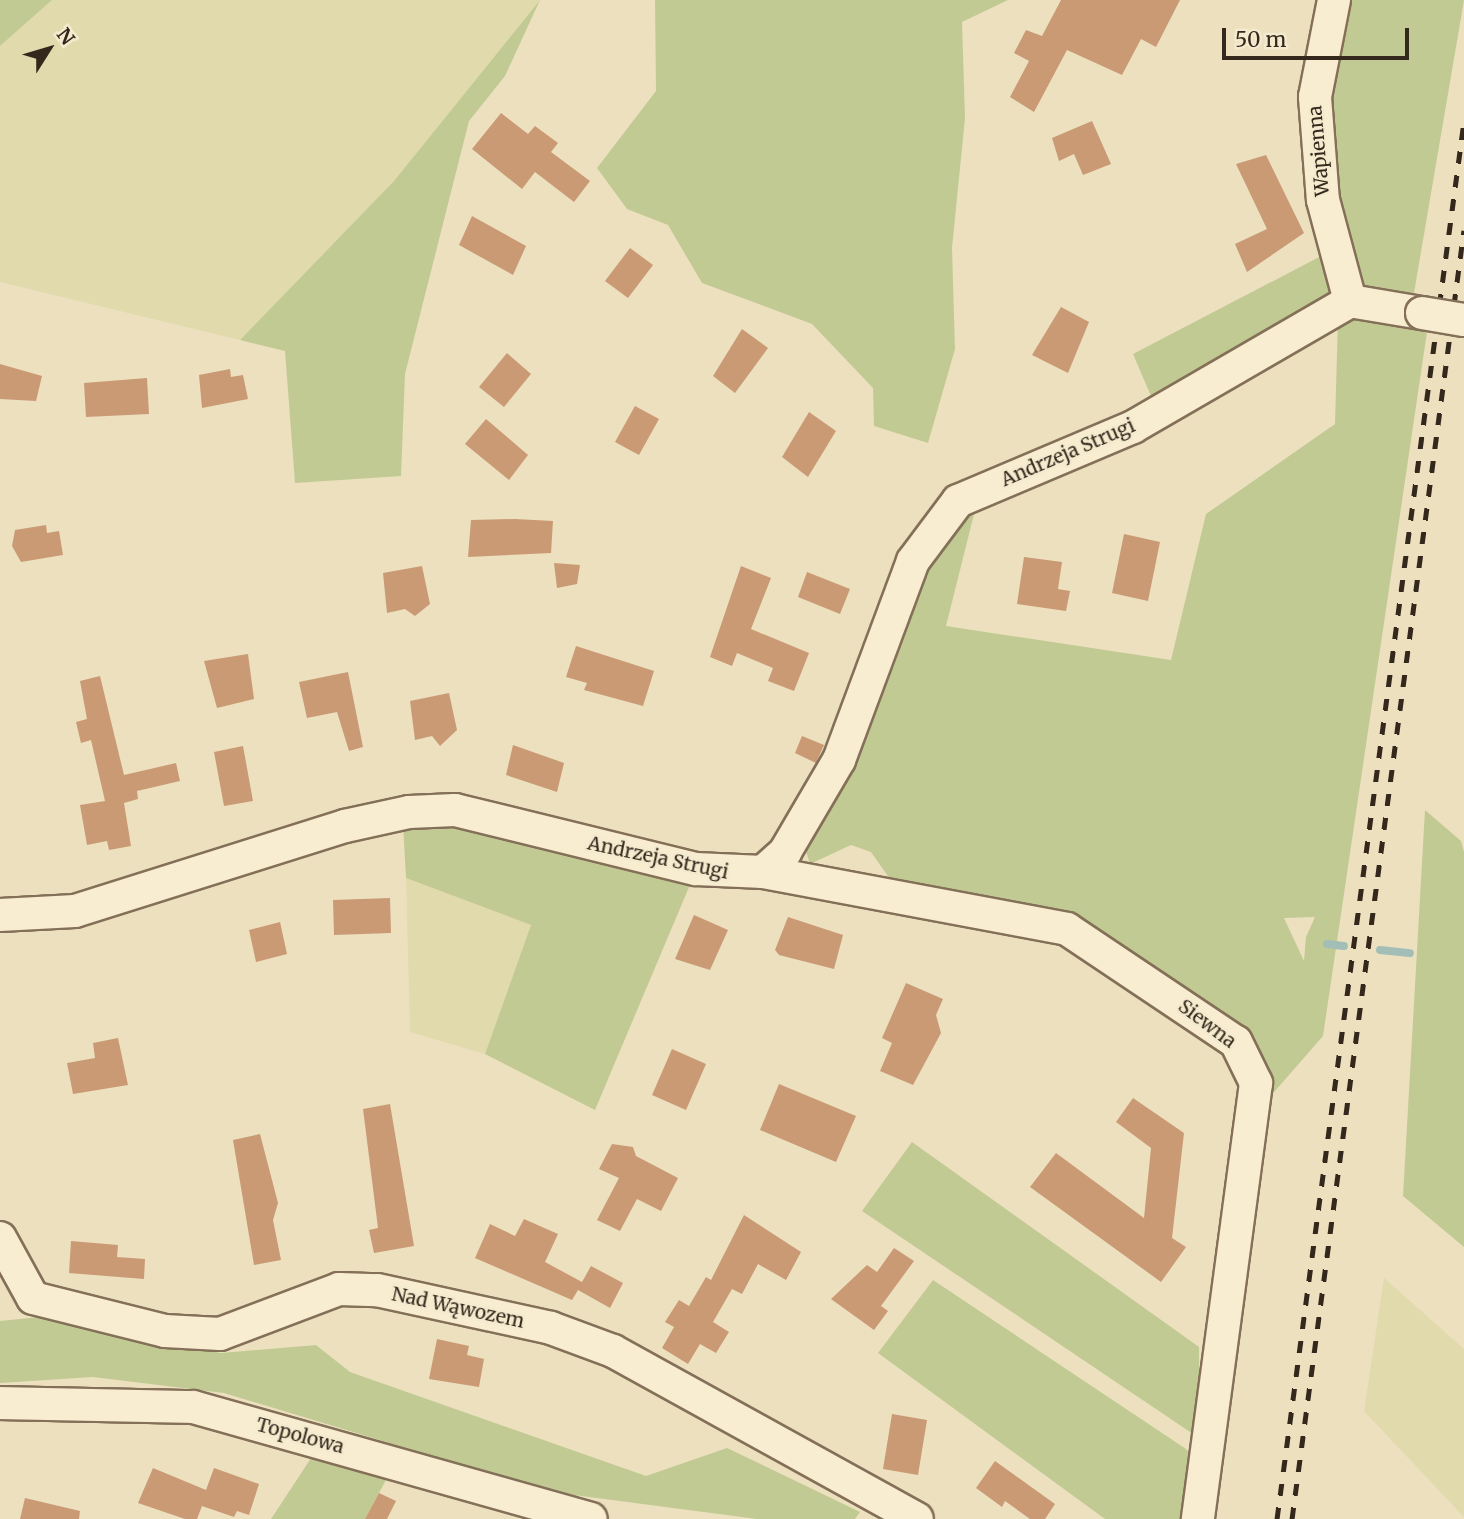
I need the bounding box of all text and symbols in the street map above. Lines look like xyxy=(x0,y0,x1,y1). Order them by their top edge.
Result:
north arrow xyxy=(14,14,84,84)
scale bar xyxy=(1226,14,1413,58)
text: N xyxy=(52,23,80,50)
text: 50 m xyxy=(1235,26,1286,53)
street label: Wapienna xyxy=(1304,105,1334,197)
street label: Andrzeja Strugi xyxy=(998,415,1138,491)
street label: Andrzeja Strugi xyxy=(586,832,730,884)
street label: Siewna xyxy=(1174,995,1240,1053)
street label: Nad Wąwozem xyxy=(390,1283,526,1333)
street label: Topolowa xyxy=(254,1413,346,1459)

